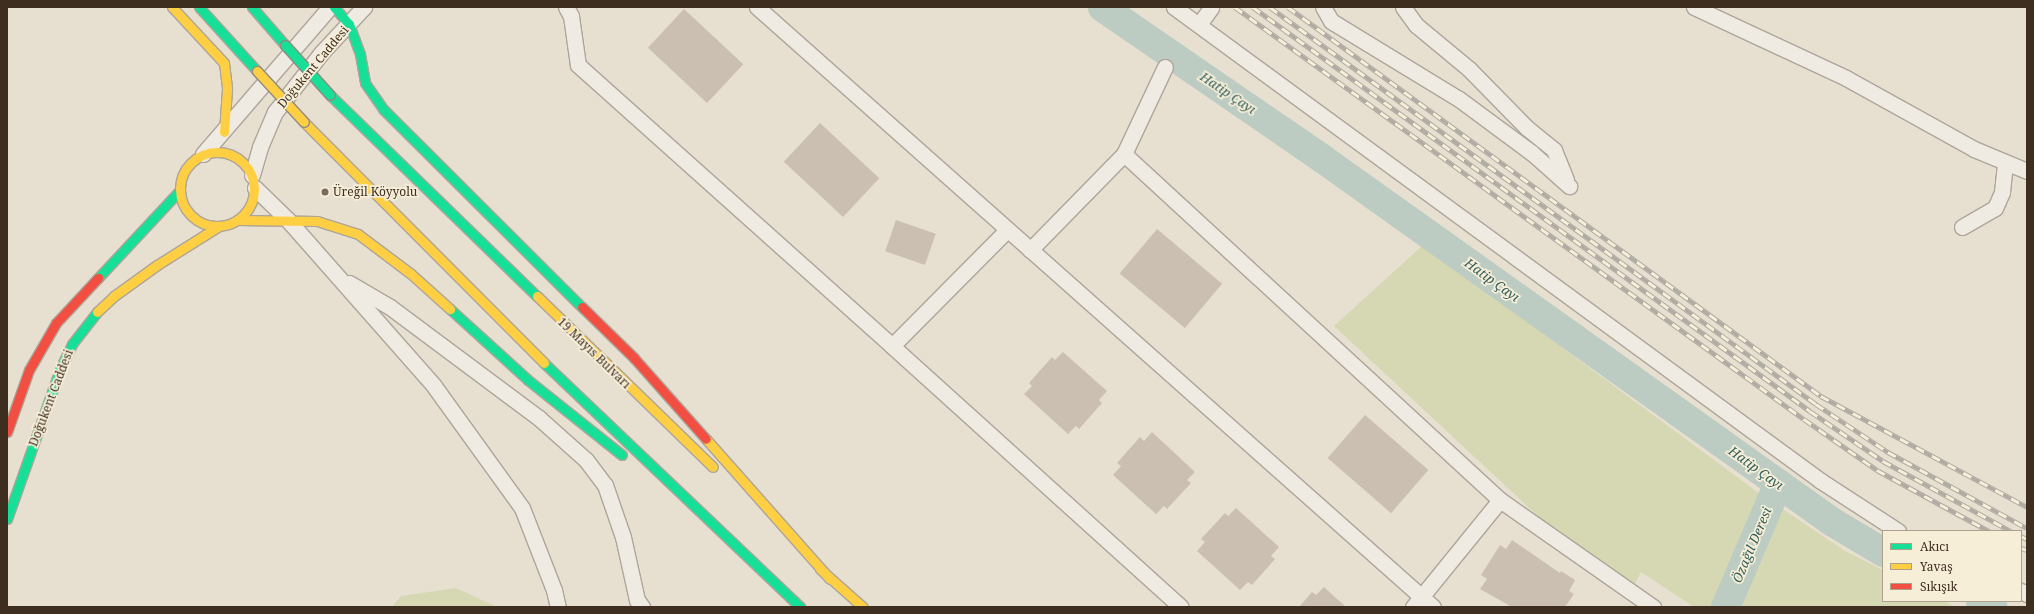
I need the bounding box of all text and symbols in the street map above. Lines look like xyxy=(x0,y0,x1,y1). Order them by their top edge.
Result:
street label: Doğukent Caddesi xyxy=(275,23,351,111)
water label: Hatip Çayı xyxy=(1197,69,1259,117)
place label: Üreğil Köyyolu xyxy=(333,185,417,199)
marker: Üreğil Köyyolu xyxy=(320,187,330,197)
water label: Hatip Çayı xyxy=(1462,255,1522,305)
street label: 19 Mayıs Bulvarı xyxy=(555,315,633,391)
street label: Doğukent Caddesi xyxy=(26,348,76,448)
water label: Hatip Çayı xyxy=(1726,443,1786,493)
water label: Özağıl Deresi xyxy=(1729,505,1775,585)
legend xyxy=(1882,530,2022,602)
text: Akıcı xyxy=(1920,538,1949,555)
text: Yavaş xyxy=(1920,558,1953,575)
text: Sıkışık xyxy=(1920,578,1958,595)

